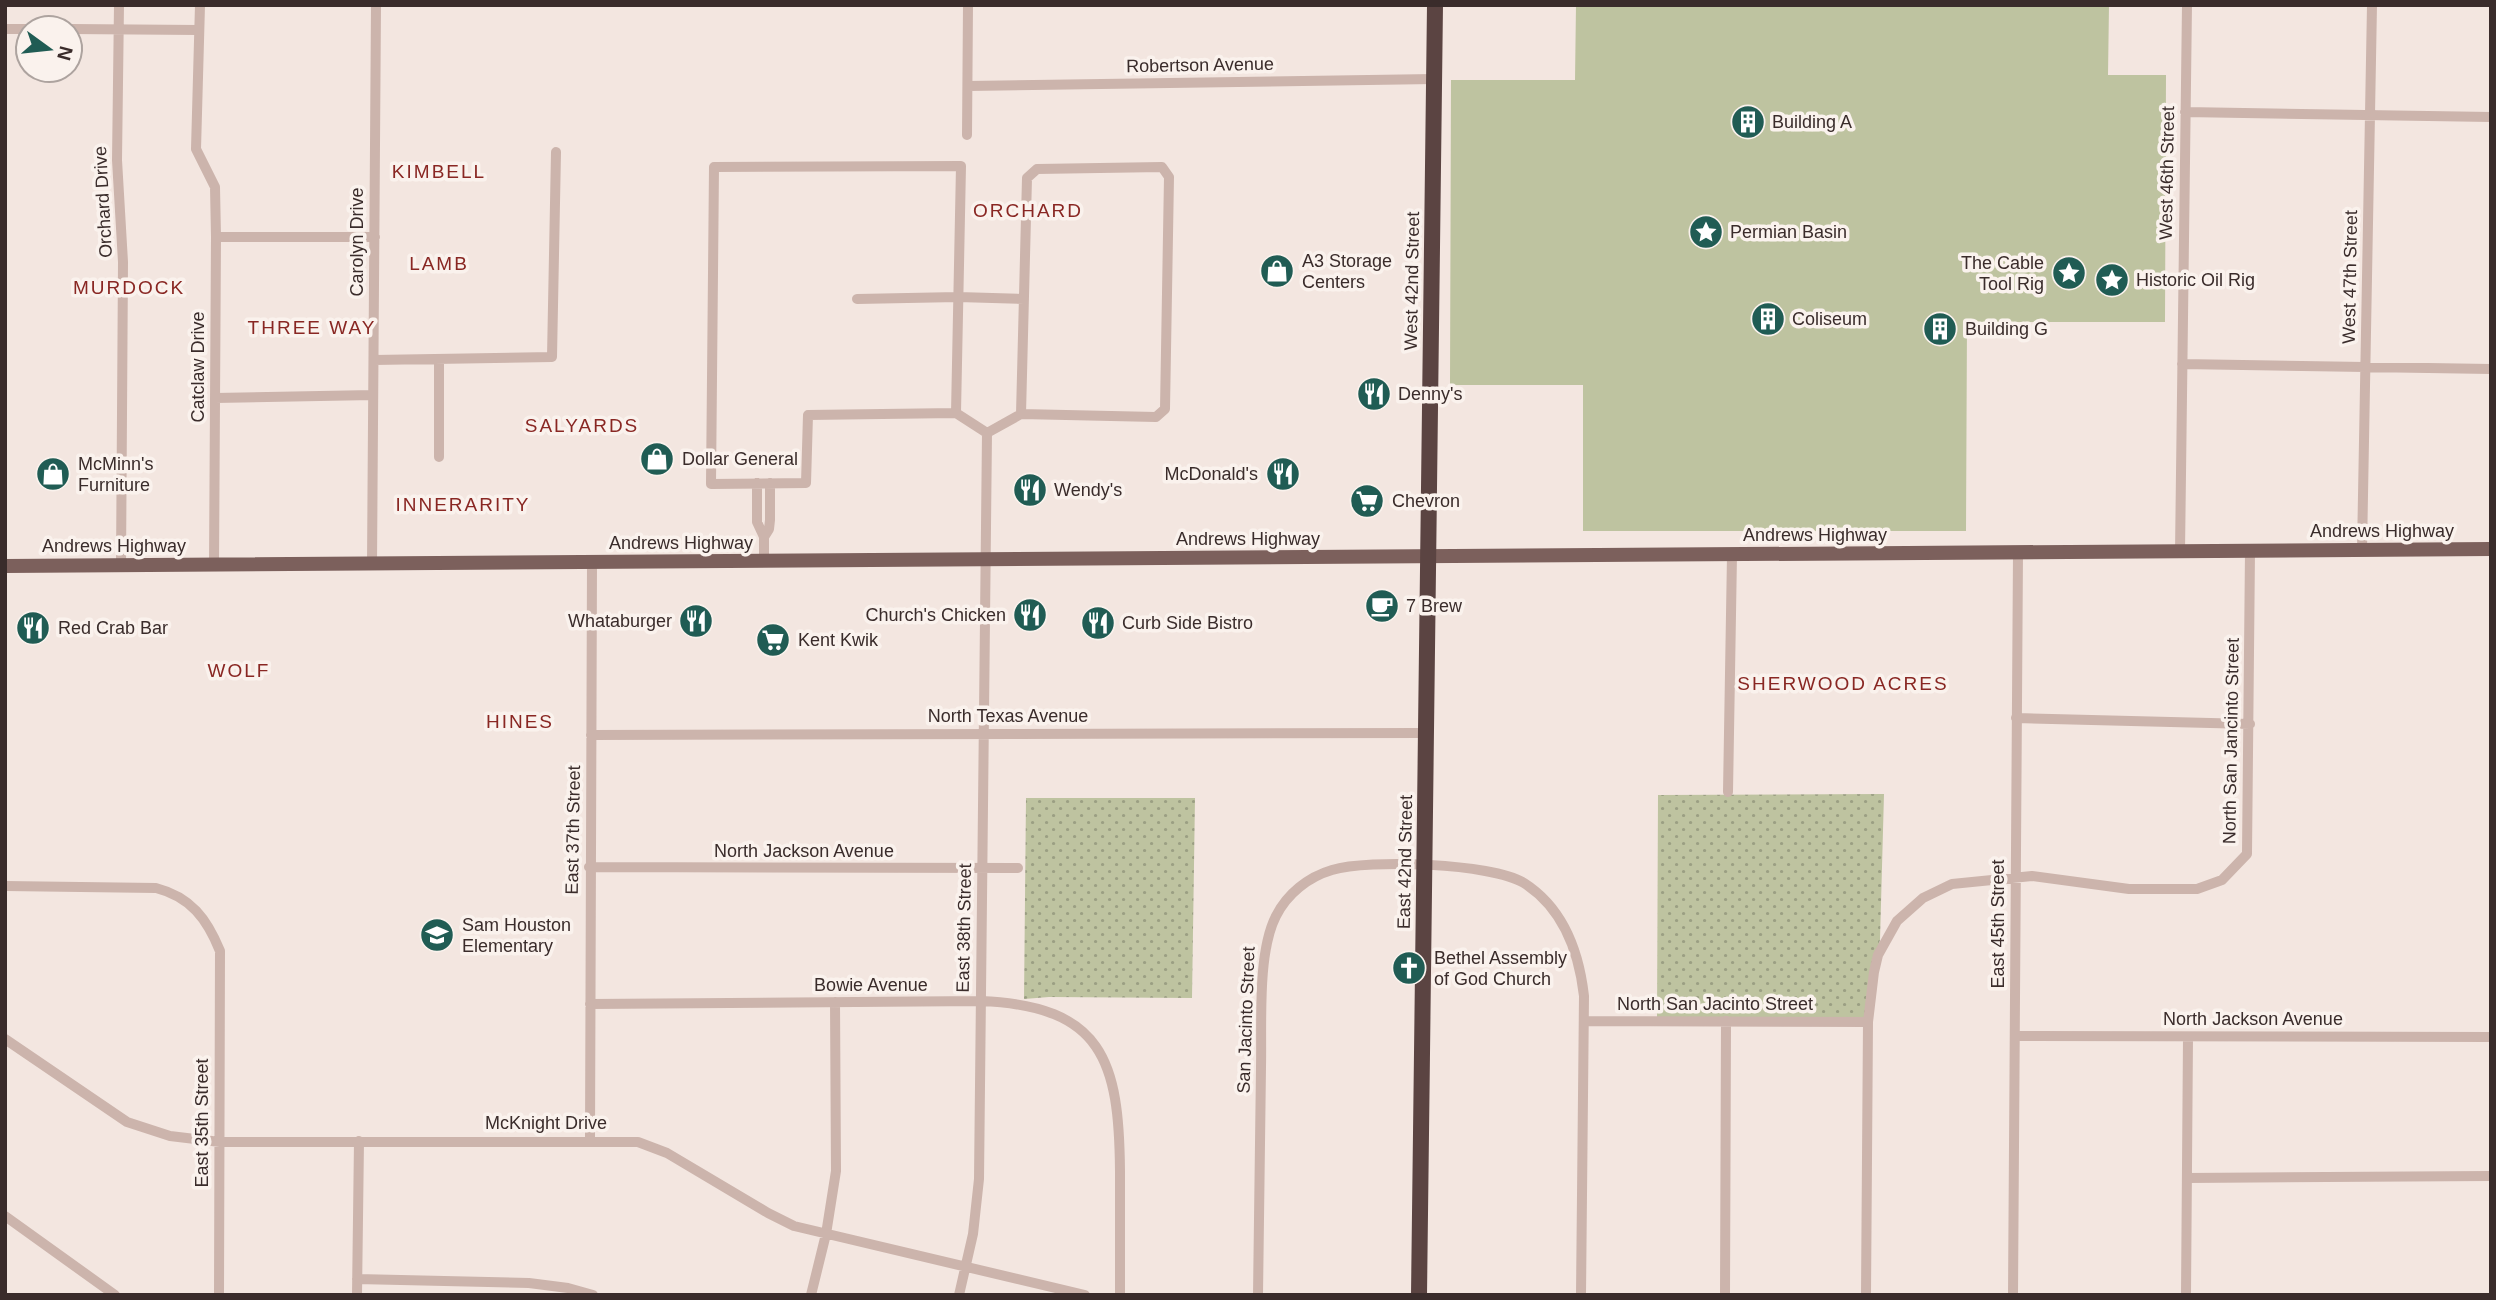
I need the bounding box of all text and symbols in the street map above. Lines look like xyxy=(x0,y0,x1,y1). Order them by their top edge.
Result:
north arrow xyxy=(14,14,84,84)
text: N xyxy=(53,44,77,63)
street label: Robertson Avenue xyxy=(1126,54,1274,76)
building icon: Building A xyxy=(1729,103,1767,141)
street label: West 46th Street xyxy=(2156,106,2178,240)
place label: Building A xyxy=(1772,112,1852,132)
street label: Orchard Drive xyxy=(90,146,116,258)
district label: KIMBELL xyxy=(392,161,486,182)
street label: Carolyn Drive xyxy=(347,187,367,297)
district label: ORCHARD xyxy=(973,200,1083,221)
street label: West 47th Street xyxy=(2339,210,2361,344)
street label: West 42nd Street xyxy=(1401,211,1423,351)
place icon: Permian Basin xyxy=(1687,213,1725,251)
place label: Permian Basin xyxy=(1730,222,1847,242)
place label: A3 Storage Centers xyxy=(1302,251,1392,292)
shop icon: A3 Storage Centers xyxy=(1258,252,1296,290)
district label: LAMB xyxy=(409,253,469,274)
place label: The Cable Tool Rig xyxy=(1961,253,2044,294)
place icon: The Cable Tool Rig xyxy=(2050,254,2088,292)
place icon: Historic Oil Rig xyxy=(2093,261,2131,299)
place label: Historic Oil Rig xyxy=(2136,270,2255,290)
district label: MURDOCK xyxy=(73,277,185,298)
building icon: Coliseum xyxy=(1749,300,1787,338)
place label: Coliseum xyxy=(1792,309,1867,329)
building icon: Building G xyxy=(1921,310,1959,348)
street label: Catclaw Drive xyxy=(188,311,208,423)
district label: THREE WAY xyxy=(248,317,376,338)
place label: Building G xyxy=(1965,319,2048,339)
restaurant icon: Denny's xyxy=(1355,375,1393,413)
place label: Denny's xyxy=(1398,384,1462,404)
district label: SALYARDS xyxy=(525,415,639,436)
shop icon: Dollar General xyxy=(638,440,676,478)
place label: Dollar General xyxy=(682,449,798,469)
place label: McMinn's Furniture xyxy=(78,454,153,495)
shop icon: McMinn's Furniture xyxy=(34,455,72,493)
restaurant icon: McDonald's xyxy=(1264,455,1302,493)
place label: McDonald's xyxy=(1165,464,1258,484)
restaurant icon: Wendy's xyxy=(1011,471,1049,509)
place label: Wendy's xyxy=(1054,480,1122,500)
supermarket icon: Chevron xyxy=(1348,482,1386,520)
place label: Chevron xyxy=(1392,491,1460,511)
district label: INNERARITY xyxy=(395,494,531,515)
street label: Andrews Highway xyxy=(2310,521,2454,541)
street label: Andrews Highway xyxy=(1743,525,1887,545)
street label: Andrews Highway xyxy=(1176,529,1320,549)
street label: Andrews Highway xyxy=(609,533,753,553)
street label: Andrews Highway xyxy=(42,536,186,556)
cafe icon: 7 Brew xyxy=(1363,587,1401,625)
restaurant icon: Church's Chicken xyxy=(1011,596,1049,634)
place label: 7 Brew xyxy=(1406,596,1463,616)
restaurant icon: Whataburger xyxy=(677,602,715,640)
restaurant icon: Curb Side Bistro xyxy=(1079,604,1117,642)
place label: Church's Chicken xyxy=(866,605,1006,625)
restaurant icon: Red Crab Bar xyxy=(14,609,52,647)
place label: Whataburger xyxy=(568,611,672,631)
place label: Curb Side Bistro xyxy=(1122,613,1253,633)
place label: Red Crab Bar xyxy=(58,618,168,638)
supermarket icon: Kent Kwik xyxy=(754,621,792,659)
place label: Kent Kwik xyxy=(798,630,879,650)
street label: North San Jancinto Street xyxy=(2219,638,2243,844)
district label: WOLF xyxy=(208,660,270,681)
district label: SHERWOOD ACRES xyxy=(1737,673,1949,694)
street label: North Texas Avenue xyxy=(928,706,1088,726)
district label: HINES xyxy=(486,711,554,732)
street label: East 37th Street xyxy=(562,765,584,895)
street label: East 42nd Street xyxy=(1394,795,1416,929)
street label: North Jackson Avenue xyxy=(714,841,894,861)
street label: East 45th Street xyxy=(1988,859,2008,989)
street label: East 38th Street xyxy=(953,863,975,993)
place label: Sam Houston Elementary xyxy=(462,915,571,956)
school or university icon: Sam Houston Elementary xyxy=(418,916,456,954)
street label: San Jacinto Street xyxy=(1233,946,1259,1094)
place label: Bethel Assembly of God Church xyxy=(1434,948,1567,989)
church icon: Bethel Assembly of God Church xyxy=(1390,949,1428,987)
street label: Bowie Avenue xyxy=(814,975,928,995)
street label: North San Jacinto Street xyxy=(1617,994,1813,1014)
street label: North Jackson Avenue xyxy=(2163,1009,2343,1029)
street label: East 35th Street xyxy=(192,1058,212,1188)
street label: McKnight Drive xyxy=(485,1113,607,1133)

